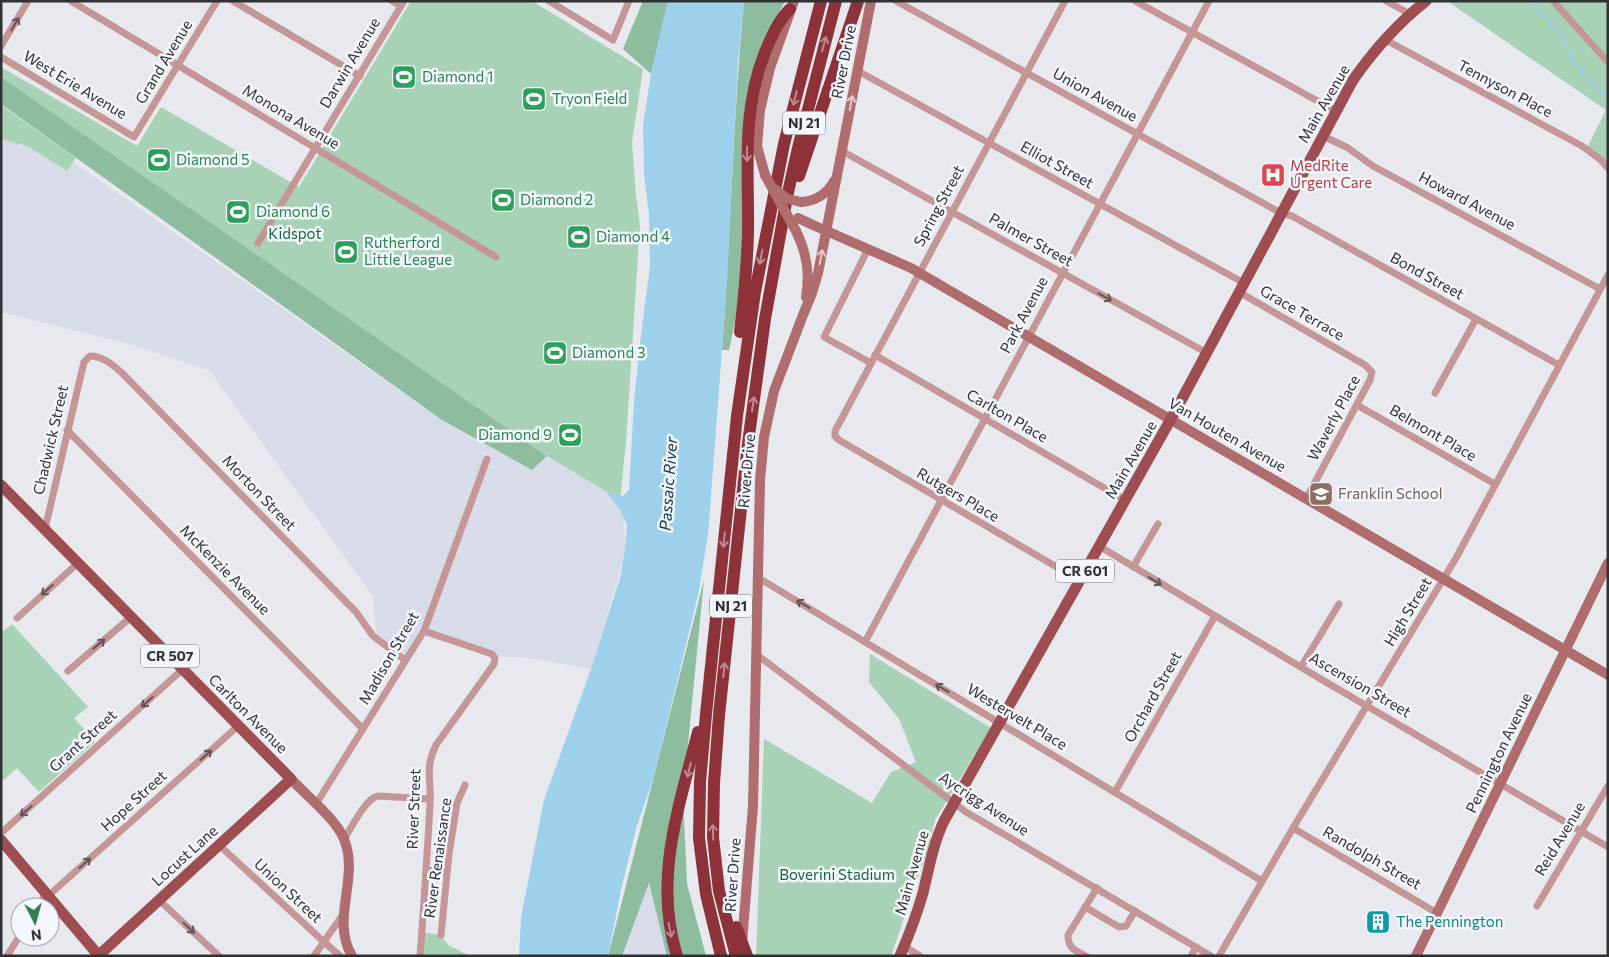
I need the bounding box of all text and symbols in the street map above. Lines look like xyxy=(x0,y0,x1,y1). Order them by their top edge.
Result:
street label: Darwin Avenue xyxy=(315,14,383,111)
street label: Grand Avenue xyxy=(131,16,195,107)
one-way arrow xyxy=(10,17,20,31)
street label: River Drive xyxy=(827,24,859,100)
one-way arrow xyxy=(820,37,829,53)
street label: West Erie Avenue xyxy=(21,46,131,122)
street label: Tennyson Place xyxy=(1455,56,1556,121)
street label: Main Avenue xyxy=(1293,61,1353,146)
sports icon: Diamond 1 xyxy=(391,64,417,90)
street label: Union Avenue xyxy=(1050,64,1141,125)
place label: Diamond 1 xyxy=(422,67,493,85)
street label: Monona Avenue xyxy=(240,80,343,152)
sports icon: Tryon Field xyxy=(521,86,547,112)
place label: Tryon Field xyxy=(552,89,627,107)
one-way arrow xyxy=(790,90,799,106)
one-way arrow xyxy=(847,96,856,112)
road number: NJ 21 xyxy=(783,112,825,134)
street label: Elliot Street xyxy=(1018,137,1097,192)
one-way arrow xyxy=(742,145,752,161)
sports icon: Diamond 5 xyxy=(146,147,172,173)
place label: Diamond 5 xyxy=(176,150,250,168)
place label: MedRite Urgent Care xyxy=(1290,156,1372,191)
street label: Spring Street xyxy=(909,162,967,249)
hospital icon: MedRite Urgent Care xyxy=(1260,162,1286,188)
street label: Howard Avenue xyxy=(1416,167,1519,233)
sports icon: Diamond 2 xyxy=(490,187,516,213)
place label: Diamond 2 xyxy=(520,190,593,208)
sports icon: Diamond 6 xyxy=(225,199,251,225)
place label: Diamond 6 xyxy=(256,202,330,220)
street label: Palmer Street xyxy=(986,209,1077,270)
park label: Kidspot xyxy=(268,224,322,242)
sports icon: Diamond 4 xyxy=(566,224,592,250)
place label: Diamond 4 xyxy=(596,227,670,245)
place label: Rutherford Little League xyxy=(364,233,452,268)
sports icon: Rutherford Little League xyxy=(333,239,359,265)
street label: Bond Street xyxy=(1388,248,1467,303)
one-way arrow xyxy=(755,249,765,265)
one-way arrow xyxy=(817,249,826,265)
street label: Park Avenue xyxy=(995,273,1051,356)
street label: Grace Terrace xyxy=(1257,281,1348,344)
one-way arrow xyxy=(1097,292,1112,302)
sports icon: Diamond 3 xyxy=(542,340,568,366)
place label: Diamond 3 xyxy=(572,343,645,361)
street label: Waverly Place xyxy=(1303,372,1363,463)
street label: Chadwick Street xyxy=(29,383,71,496)
street label: Carlton Place xyxy=(964,385,1051,446)
street label: Van Houten Avenue xyxy=(1165,393,1290,475)
one-way arrow xyxy=(748,397,758,413)
street label: Belmont Place xyxy=(1387,400,1480,464)
street label: Main Avenue xyxy=(1100,417,1160,502)
sports icon: Diamond 9 xyxy=(557,422,583,448)
place label: Diamond 9 xyxy=(478,425,552,443)
street label: River Drive xyxy=(734,433,758,509)
water label: Passaic River xyxy=(655,436,680,532)
street label: Morton Street xyxy=(219,451,300,534)
street label: Rutgers Place xyxy=(914,463,1003,525)
school or university icon: Franklin School xyxy=(1308,481,1334,507)
place label: Franklin School xyxy=(1338,484,1442,502)
street label: McKenzie Avenue xyxy=(177,521,275,618)
one-way arrow xyxy=(719,531,729,547)
road number: CR 601 xyxy=(1056,560,1114,582)
street label: High Street xyxy=(1380,574,1435,649)
one-way arrow xyxy=(1148,576,1162,586)
one-way arrow xyxy=(41,585,54,596)
road number: NJ 21 xyxy=(710,594,752,618)
one-way arrow xyxy=(797,599,811,609)
street label: Madison Street xyxy=(354,608,422,707)
one-way arrow xyxy=(93,638,106,650)
road number: CR 507 xyxy=(141,644,199,668)
street label: Orchard Street xyxy=(1120,648,1185,745)
street label: Ascension Street xyxy=(1306,648,1415,721)
one-way arrow xyxy=(719,663,729,679)
street label: Carlton Avenue xyxy=(205,670,292,757)
street label: Westervelt Place xyxy=(964,679,1071,753)
one-way arrow xyxy=(936,682,950,692)
street label: Pennington Avenue xyxy=(1461,690,1535,816)
one-way arrow xyxy=(140,696,153,708)
street label: Grant Street xyxy=(45,705,120,775)
one-way arrow xyxy=(199,749,212,761)
one-way arrow xyxy=(683,761,693,777)
street label: Hope Street xyxy=(97,766,170,834)
street label: Aycrigg Avenue xyxy=(936,767,1033,839)
street label: River Street xyxy=(403,768,423,850)
street label: River Renaissance xyxy=(420,796,454,919)
street label: Reid Avenue xyxy=(1530,798,1588,879)
one-way arrow xyxy=(20,805,32,817)
street label: Locust Lane xyxy=(148,821,221,889)
street label: Randolph Street xyxy=(1320,822,1425,893)
one-way arrow xyxy=(708,825,718,841)
street label: Main Avenue xyxy=(890,828,932,917)
street label: River Drive xyxy=(720,837,744,913)
street label: Union Street xyxy=(251,854,326,926)
one-way arrow xyxy=(78,858,91,869)
park label: Boverini Stadium xyxy=(779,865,895,883)
north arrow xyxy=(10,897,60,947)
building icon: The Pennington xyxy=(1365,909,1391,935)
place label: The Pennington xyxy=(1396,912,1503,930)
one-way arrow xyxy=(666,921,676,937)
one-way arrow xyxy=(183,922,195,934)
text: N xyxy=(30,926,43,944)

